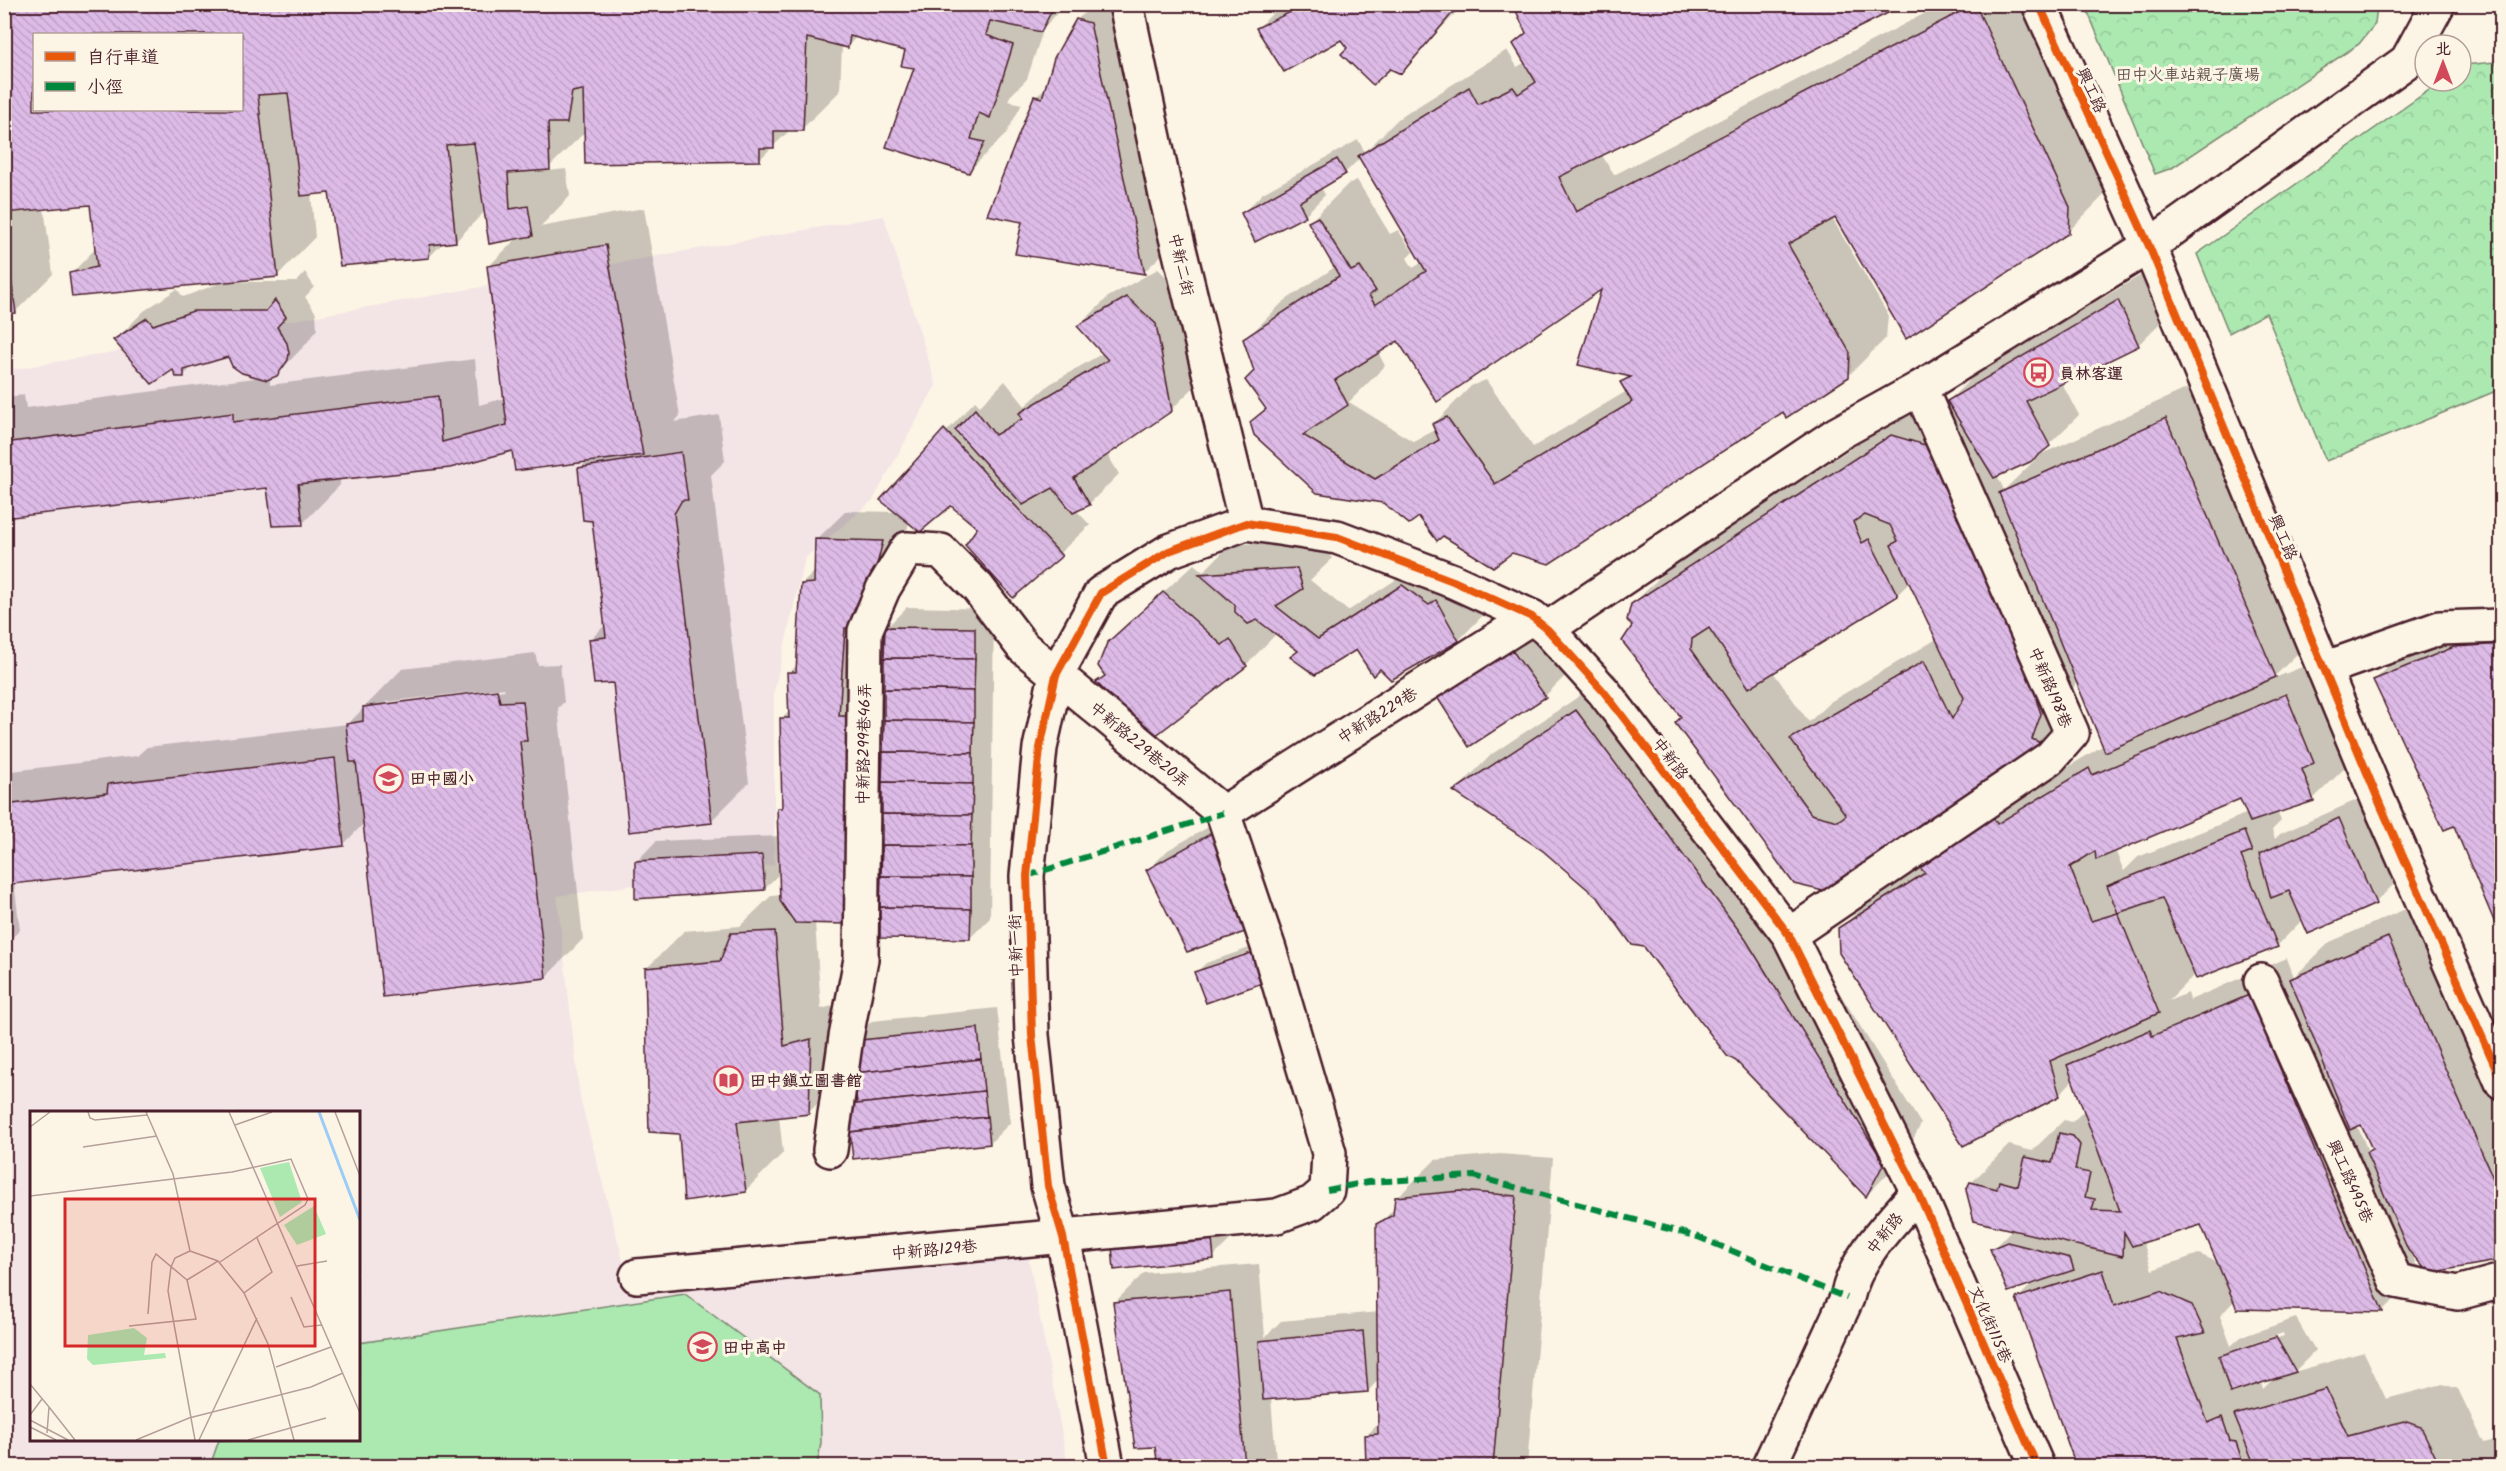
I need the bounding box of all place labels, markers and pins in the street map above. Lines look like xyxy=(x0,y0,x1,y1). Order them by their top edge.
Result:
bus stop icon: 員林客運 xyxy=(2022,357,2054,389)
place label: 員林客運 xyxy=(2059,362,2123,387)
school or university icon: 田中國小 xyxy=(373,762,405,794)
place label: 田中國小 xyxy=(410,767,474,792)
library icon: 田中鎮立圖書館 xyxy=(713,1064,745,1096)
place label: 田中鎮立圖書館 xyxy=(750,1069,862,1094)
school or university icon: 田中高中 xyxy=(686,1331,718,1363)
place label: 田中高中 xyxy=(723,1336,787,1361)

